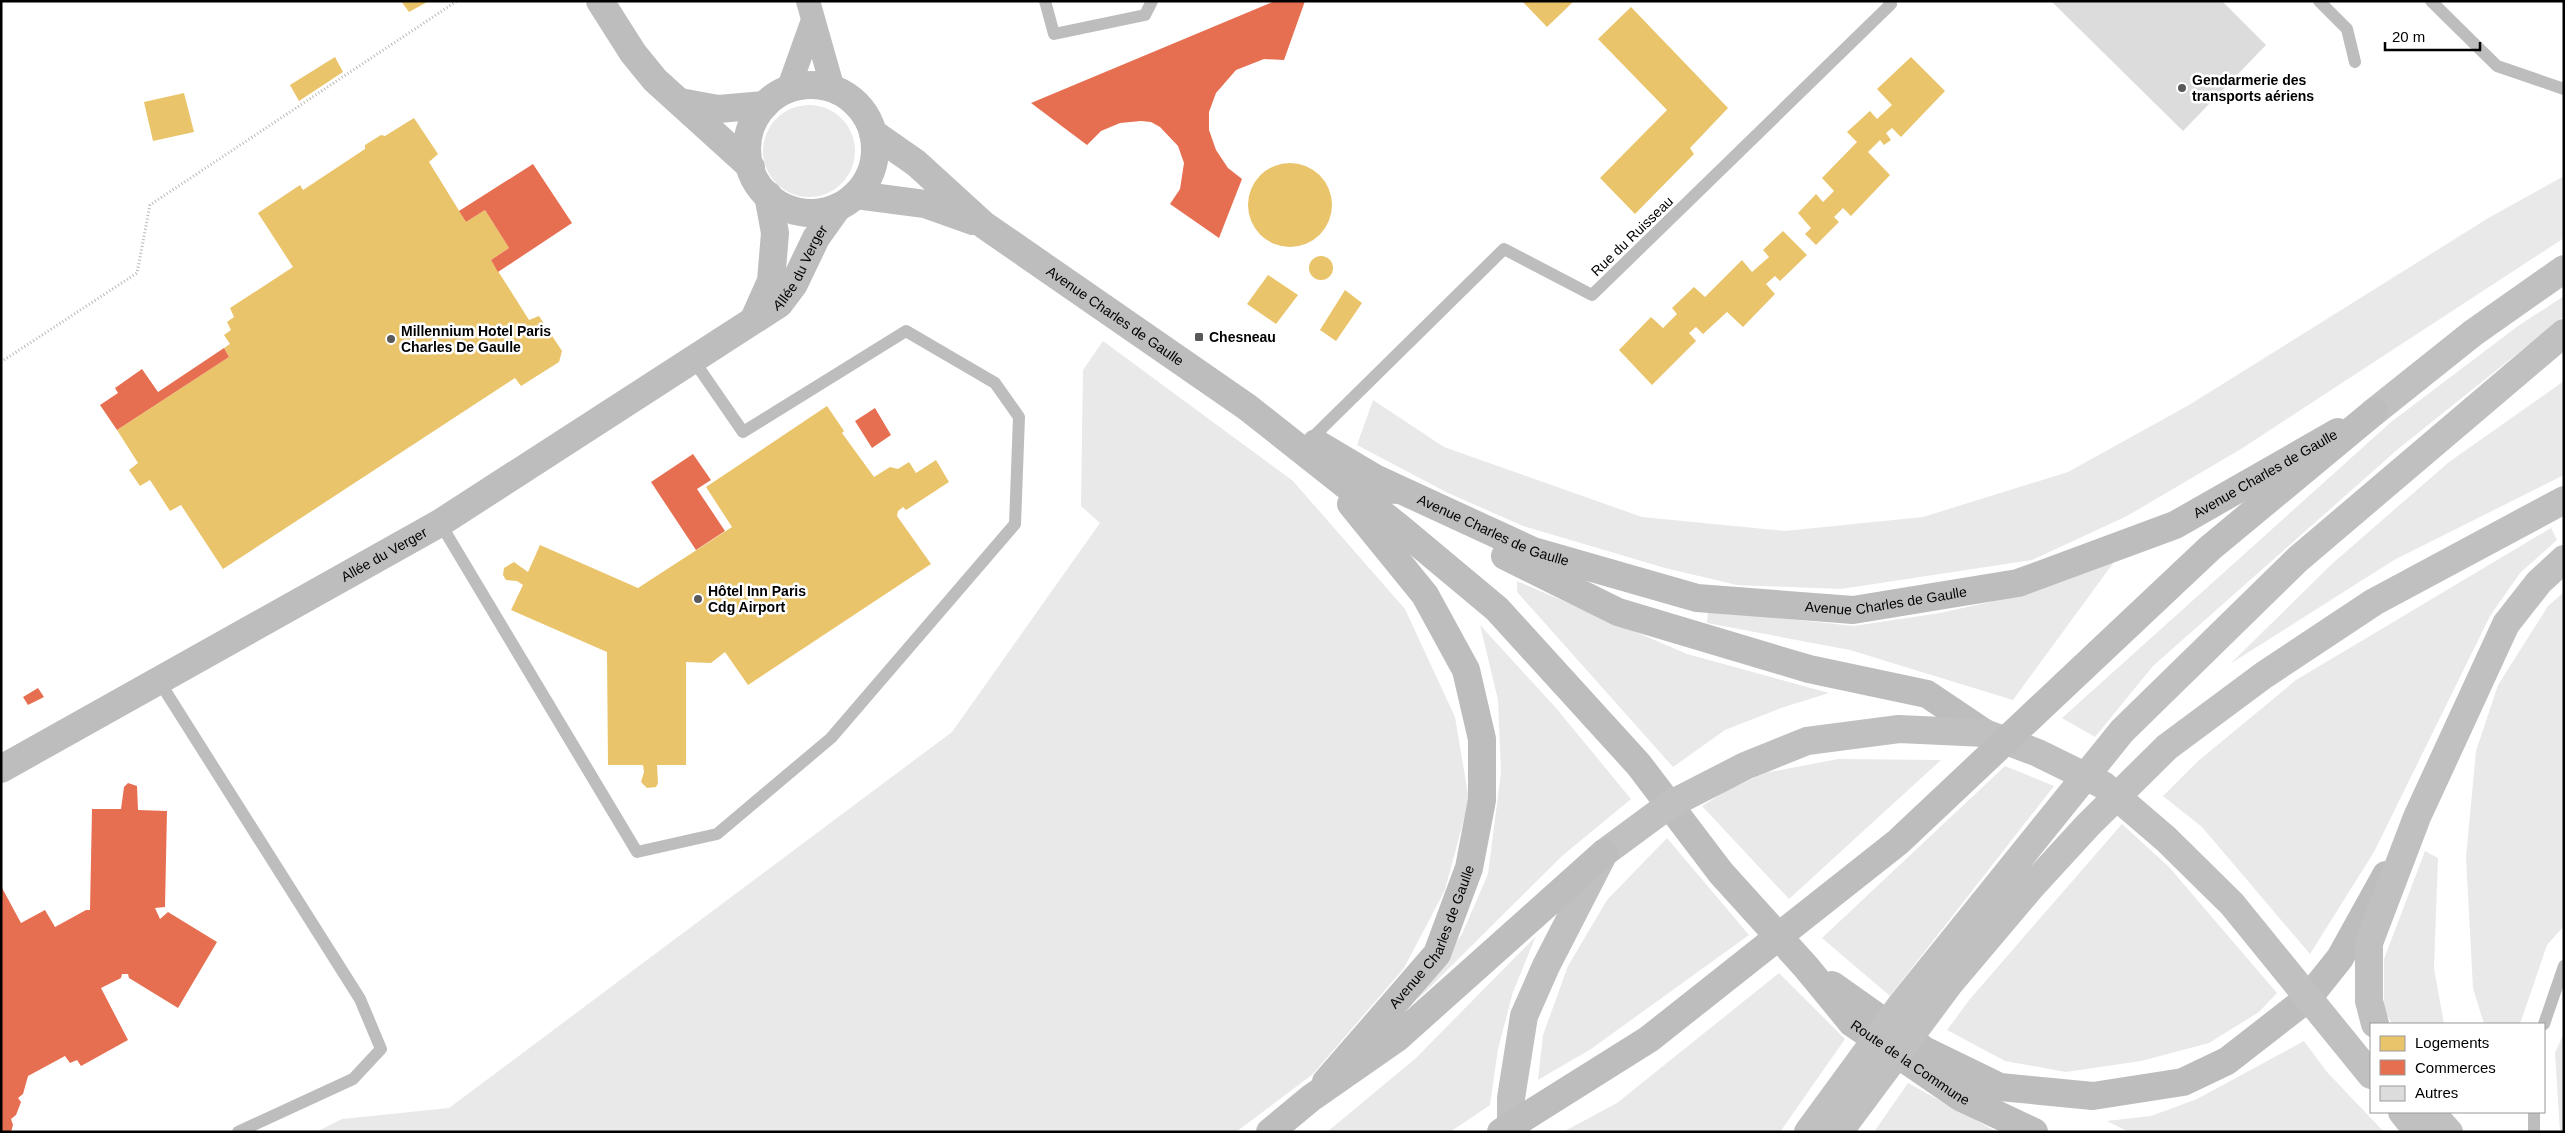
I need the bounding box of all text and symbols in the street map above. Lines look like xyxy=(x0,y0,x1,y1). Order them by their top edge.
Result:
scale bar xyxy=(2385,20,2480,52)
text: 20 m xyxy=(2392,28,2425,45)
place label: Gendarmerie des transports aériens xyxy=(2192,72,2314,104)
marker: Gendarmerie des transports aériens xyxy=(2176,82,2188,94)
street label: Rue du Ruisseau xyxy=(1588,193,1676,279)
street label: Allée du Verger xyxy=(770,222,831,314)
street label: Avenue Charles de Gaulle xyxy=(1043,263,1187,369)
place label: Millennium Hotel Paris Charles De Gaulle xyxy=(401,323,551,355)
place label: Chesneau xyxy=(1209,329,1276,345)
marker: Chesneau xyxy=(1193,331,1205,343)
marker: Millennium Hotel Paris Charles De Gaulle xyxy=(385,333,397,345)
street label: Avenue Charles de Gaulle xyxy=(2190,426,2340,521)
street label: Avenue Charles de Gaulle xyxy=(1415,491,1571,569)
street label: Allée du Verger xyxy=(338,524,430,585)
place label: Hôtel Inn Paris Cdg Airport xyxy=(708,583,806,615)
street label: Avenue Charles de Gaulle xyxy=(1804,583,1968,618)
marker: Hôtel Inn Paris Cdg Airport xyxy=(692,593,704,605)
street label: Avenue Charles de Gaulle xyxy=(1386,863,1477,1011)
street label: Route de la Commune xyxy=(1848,1017,1972,1108)
legend xyxy=(2370,1023,2545,1113)
text: Logements xyxy=(2415,1034,2489,1051)
text: Commerces xyxy=(2415,1059,2496,1076)
text: Autres xyxy=(2415,1084,2458,1101)

